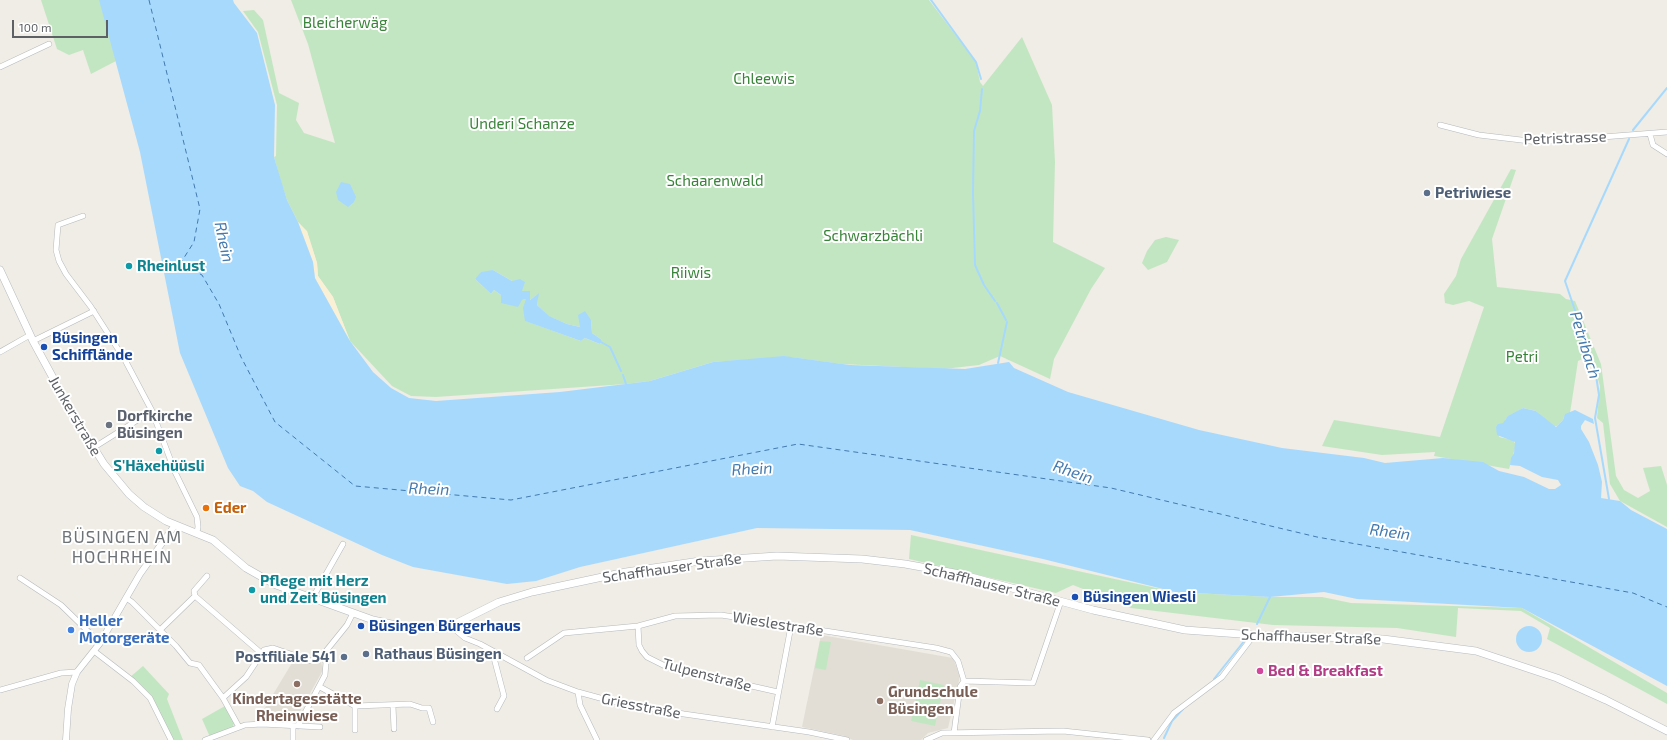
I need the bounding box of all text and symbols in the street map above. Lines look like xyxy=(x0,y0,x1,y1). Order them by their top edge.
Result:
scale bar xyxy=(14,12,110,38)
park label: Bleicherwäg xyxy=(303,14,387,32)
text: 100 m xyxy=(19,20,51,34)
park label: Chleewis xyxy=(733,70,795,88)
park label: Underi Schanze xyxy=(469,115,575,133)
street label: Petristrasse xyxy=(1523,128,1607,148)
park label: Schaarenwald xyxy=(666,172,764,190)
place label: Petriwiese xyxy=(1435,184,1511,202)
marker: Petriwiese xyxy=(1422,188,1432,198)
water label: Rhein xyxy=(210,220,238,264)
park label: Schwarzbächli xyxy=(823,227,923,245)
place label: Rheinlust xyxy=(137,257,205,275)
marker: Rheinlust xyxy=(124,261,134,271)
park label: Riiwis xyxy=(671,264,711,282)
water label: Petribach xyxy=(1566,309,1604,381)
place label: Büsingen Schifflände xyxy=(52,329,133,364)
marker: Büsingen Schifflände xyxy=(39,342,49,352)
park label: Petri xyxy=(1506,348,1538,366)
street label: Junkerstraße xyxy=(45,373,105,459)
place label: Dorfkirche Büsingen xyxy=(117,407,192,442)
marker: Dorfkirche Büsingen xyxy=(104,420,114,430)
marker: S'Häxehüüsli xyxy=(154,446,164,456)
water label: Rhein xyxy=(1051,456,1095,488)
place label: S'Häxehüüsli xyxy=(113,457,205,475)
water label: Rhein xyxy=(731,458,773,480)
water label: Rhein xyxy=(408,479,450,499)
place label: Eder xyxy=(214,499,246,517)
marker: Eder xyxy=(201,503,211,513)
water label: Rhein xyxy=(1368,520,1412,544)
district label: BÜSINGEN AM HOCHRHEIN xyxy=(62,527,182,567)
street label: Schaffhauser Straße xyxy=(601,549,743,587)
street label: Schaffhauser Straße xyxy=(922,559,1062,611)
place label: Pflege mit Herz und Zeit Büsingen xyxy=(260,572,387,607)
marker: Pflege mit Herz und Zeit Büsingen xyxy=(247,585,257,595)
place label: Büsingen Wiesli xyxy=(1083,588,1196,606)
marker: Büsingen Wiesli xyxy=(1070,592,1080,602)
street label: Wieslestraße xyxy=(731,608,825,640)
place label: Heller Motorgeräte xyxy=(79,612,170,647)
place label: Büsingen Bürgerhaus xyxy=(369,617,521,635)
marker: Büsingen Bürgerhaus xyxy=(356,621,366,631)
marker: Heller Motorgeräte xyxy=(66,625,76,635)
street label: Schaffhauser Straße xyxy=(1241,626,1381,648)
place label: Rathaus Büsingen xyxy=(374,645,502,663)
place label: Postfiliale 541 xyxy=(235,648,336,666)
marker: Rathaus Büsingen xyxy=(361,649,371,659)
marker: Postfiliale 541 xyxy=(339,652,349,662)
street label: Tulpenstraße xyxy=(660,654,754,696)
place label: Bed & Breakfast xyxy=(1268,662,1383,680)
marker: Bed & Breakfast xyxy=(1255,666,1265,676)
marker: Kindertagesstätte Rheinwiese xyxy=(292,679,302,689)
place label: Grundschule Büsingen xyxy=(888,683,978,718)
street label: Griesstraße xyxy=(600,689,682,723)
place label: Kindertagesstätte Rheinwiese xyxy=(232,690,362,725)
marker: Grundschule Büsingen xyxy=(875,696,885,706)

